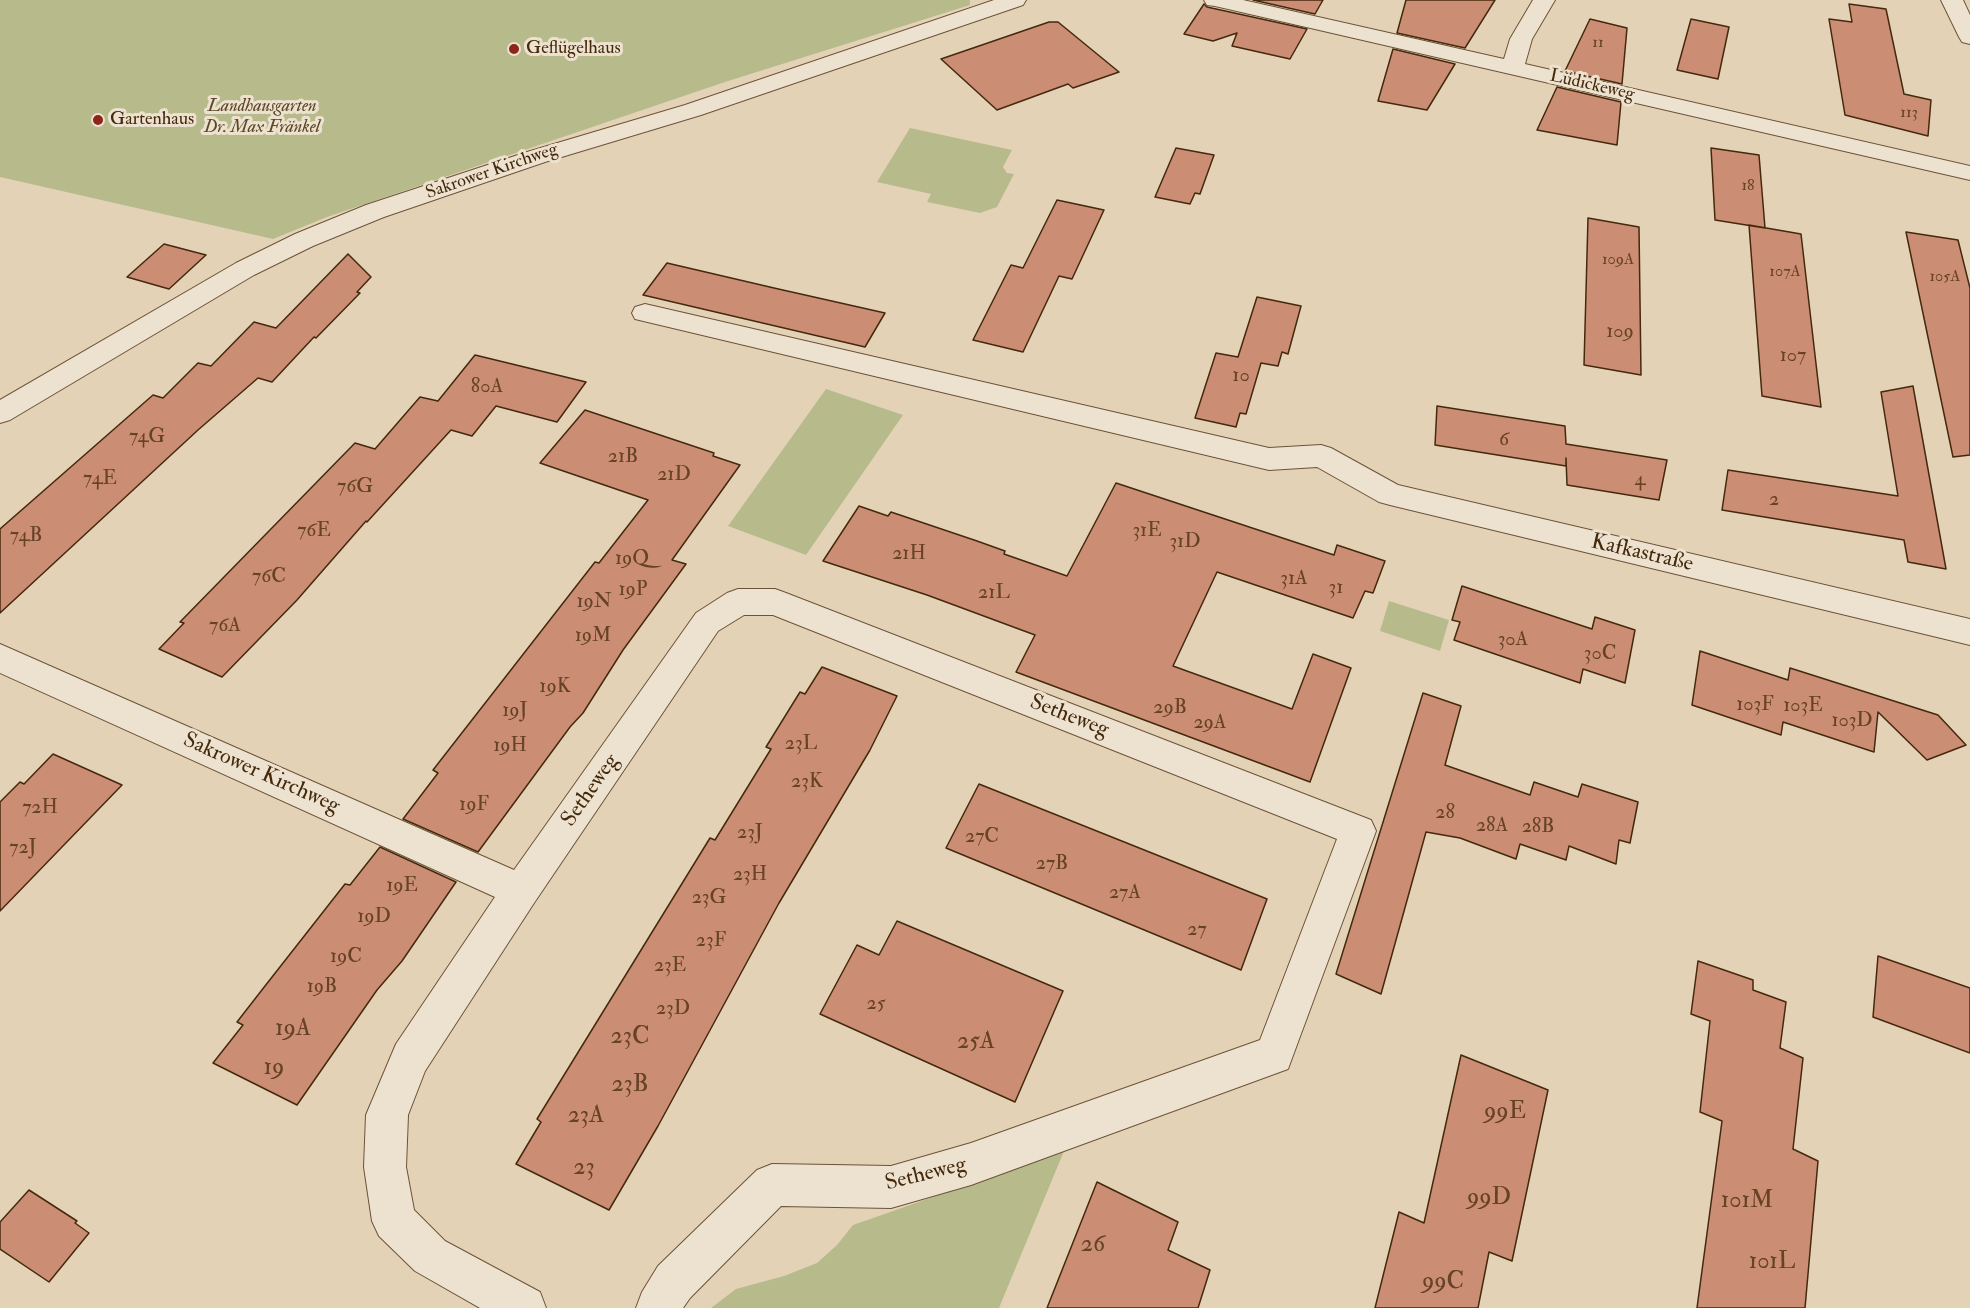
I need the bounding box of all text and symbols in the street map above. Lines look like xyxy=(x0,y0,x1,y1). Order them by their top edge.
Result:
house number: 11 xyxy=(1592,34,1604,54)
place label: Geflügelhaus xyxy=(526,38,621,60)
marker: Geflügelhaus xyxy=(507,42,521,56)
street label: Lüdickeweg xyxy=(1547,66,1637,106)
park label: Landhausgarten Dr. Max Fränkel xyxy=(204,96,320,138)
house number: 113 xyxy=(1900,104,1918,124)
place label: Gartenhaus xyxy=(110,109,194,131)
marker: Gartenhaus xyxy=(91,113,105,127)
street label: Sakrower Kirchweg xyxy=(423,139,561,205)
house number: 18 xyxy=(1741,177,1755,197)
house number: 109A xyxy=(1602,251,1634,271)
house number: 107A xyxy=(1769,263,1801,283)
house number: 105A xyxy=(1929,268,1961,288)
house number: 109 xyxy=(1606,321,1634,345)
house number: 107 xyxy=(1780,345,1806,369)
house number: 10 xyxy=(1232,365,1250,389)
house number: 80A xyxy=(471,376,503,400)
house number: 74G xyxy=(129,426,165,450)
house number: 6 xyxy=(1499,429,1509,453)
house number: 21B xyxy=(608,446,638,470)
house number: 21D xyxy=(657,464,691,488)
house number: 74E xyxy=(83,468,117,492)
house number: 4 xyxy=(1635,469,1645,493)
house number: 76G xyxy=(337,476,373,500)
house number: 2 xyxy=(1769,489,1779,513)
house number: 76E xyxy=(297,520,331,544)
house number: 31E xyxy=(1132,520,1162,544)
house number: 74B xyxy=(10,525,42,549)
street label: Kafkastraße xyxy=(1588,529,1696,579)
house number: 31D xyxy=(1169,531,1201,555)
house number: 21H xyxy=(892,543,926,567)
house number: 19Q xyxy=(615,548,649,572)
house number: 76C xyxy=(252,566,286,590)
house number: 31A xyxy=(1280,568,1308,592)
house number: 31 xyxy=(1329,577,1343,601)
house number: 19P xyxy=(618,579,648,603)
house number: 21L xyxy=(978,582,1010,606)
house number: 19N xyxy=(576,591,612,615)
house number: 76A xyxy=(209,615,241,639)
house number: 19M xyxy=(575,625,611,649)
house number: 30A xyxy=(1498,629,1528,653)
house number: 30C xyxy=(1584,643,1616,667)
house number: 19K xyxy=(539,676,571,700)
street label: Setheweg xyxy=(1026,690,1112,744)
house number: 103F xyxy=(1736,694,1774,718)
house number: 103E xyxy=(1783,695,1823,719)
house number: 29B xyxy=(1153,697,1187,721)
house number: 19J xyxy=(502,700,528,724)
house number: 103D xyxy=(1831,710,1873,734)
house number: 29A xyxy=(1193,712,1227,736)
street label: Sakrower Kirchweg xyxy=(179,728,343,820)
house number: 23L xyxy=(785,733,817,757)
house number: 19H xyxy=(493,735,527,759)
street label: Setheweg xyxy=(556,750,626,832)
house number: 23K xyxy=(791,771,823,795)
house number: 19F xyxy=(459,794,489,818)
house number: 72H xyxy=(22,797,58,821)
house number: 28 xyxy=(1435,802,1455,826)
house number: 28A xyxy=(1476,815,1508,839)
house number: 28B xyxy=(1522,816,1554,840)
house number: 23J xyxy=(737,822,763,846)
house number: 27C xyxy=(965,826,999,850)
house number: 72J xyxy=(9,837,37,861)
house number: 27B xyxy=(1036,853,1068,877)
house number: 23H xyxy=(733,864,767,888)
house number: 19E xyxy=(386,875,418,899)
house number: 27A xyxy=(1109,882,1141,906)
house number: 23G xyxy=(692,887,726,911)
house number: 19D xyxy=(357,906,391,930)
house number: 27 xyxy=(1187,919,1207,943)
house number: 23F xyxy=(696,930,726,954)
house number: 19C xyxy=(330,946,362,970)
house number: 23E xyxy=(654,955,686,979)
house number: 19B xyxy=(307,976,337,1000)
house number: 25 xyxy=(867,993,885,1017)
house number: 23D xyxy=(656,998,690,1022)
house number: 19A xyxy=(275,1016,311,1044)
house number: 23C xyxy=(611,1024,649,1052)
house number: 25A xyxy=(957,1029,995,1057)
house number: 19 xyxy=(264,1055,284,1083)
house number: 23B xyxy=(611,1072,649,1100)
house number: 99E xyxy=(1484,1099,1526,1127)
house number: 23A xyxy=(568,1103,604,1131)
street label: Setheweg xyxy=(883,1152,969,1198)
house number: 23 xyxy=(573,1155,595,1183)
house number: 99D xyxy=(1467,1185,1511,1213)
house number: 101M xyxy=(1721,1188,1773,1216)
house number: 26 xyxy=(1081,1232,1105,1260)
house number: 101L xyxy=(1749,1249,1795,1277)
house number: 99C xyxy=(1422,1269,1464,1297)

